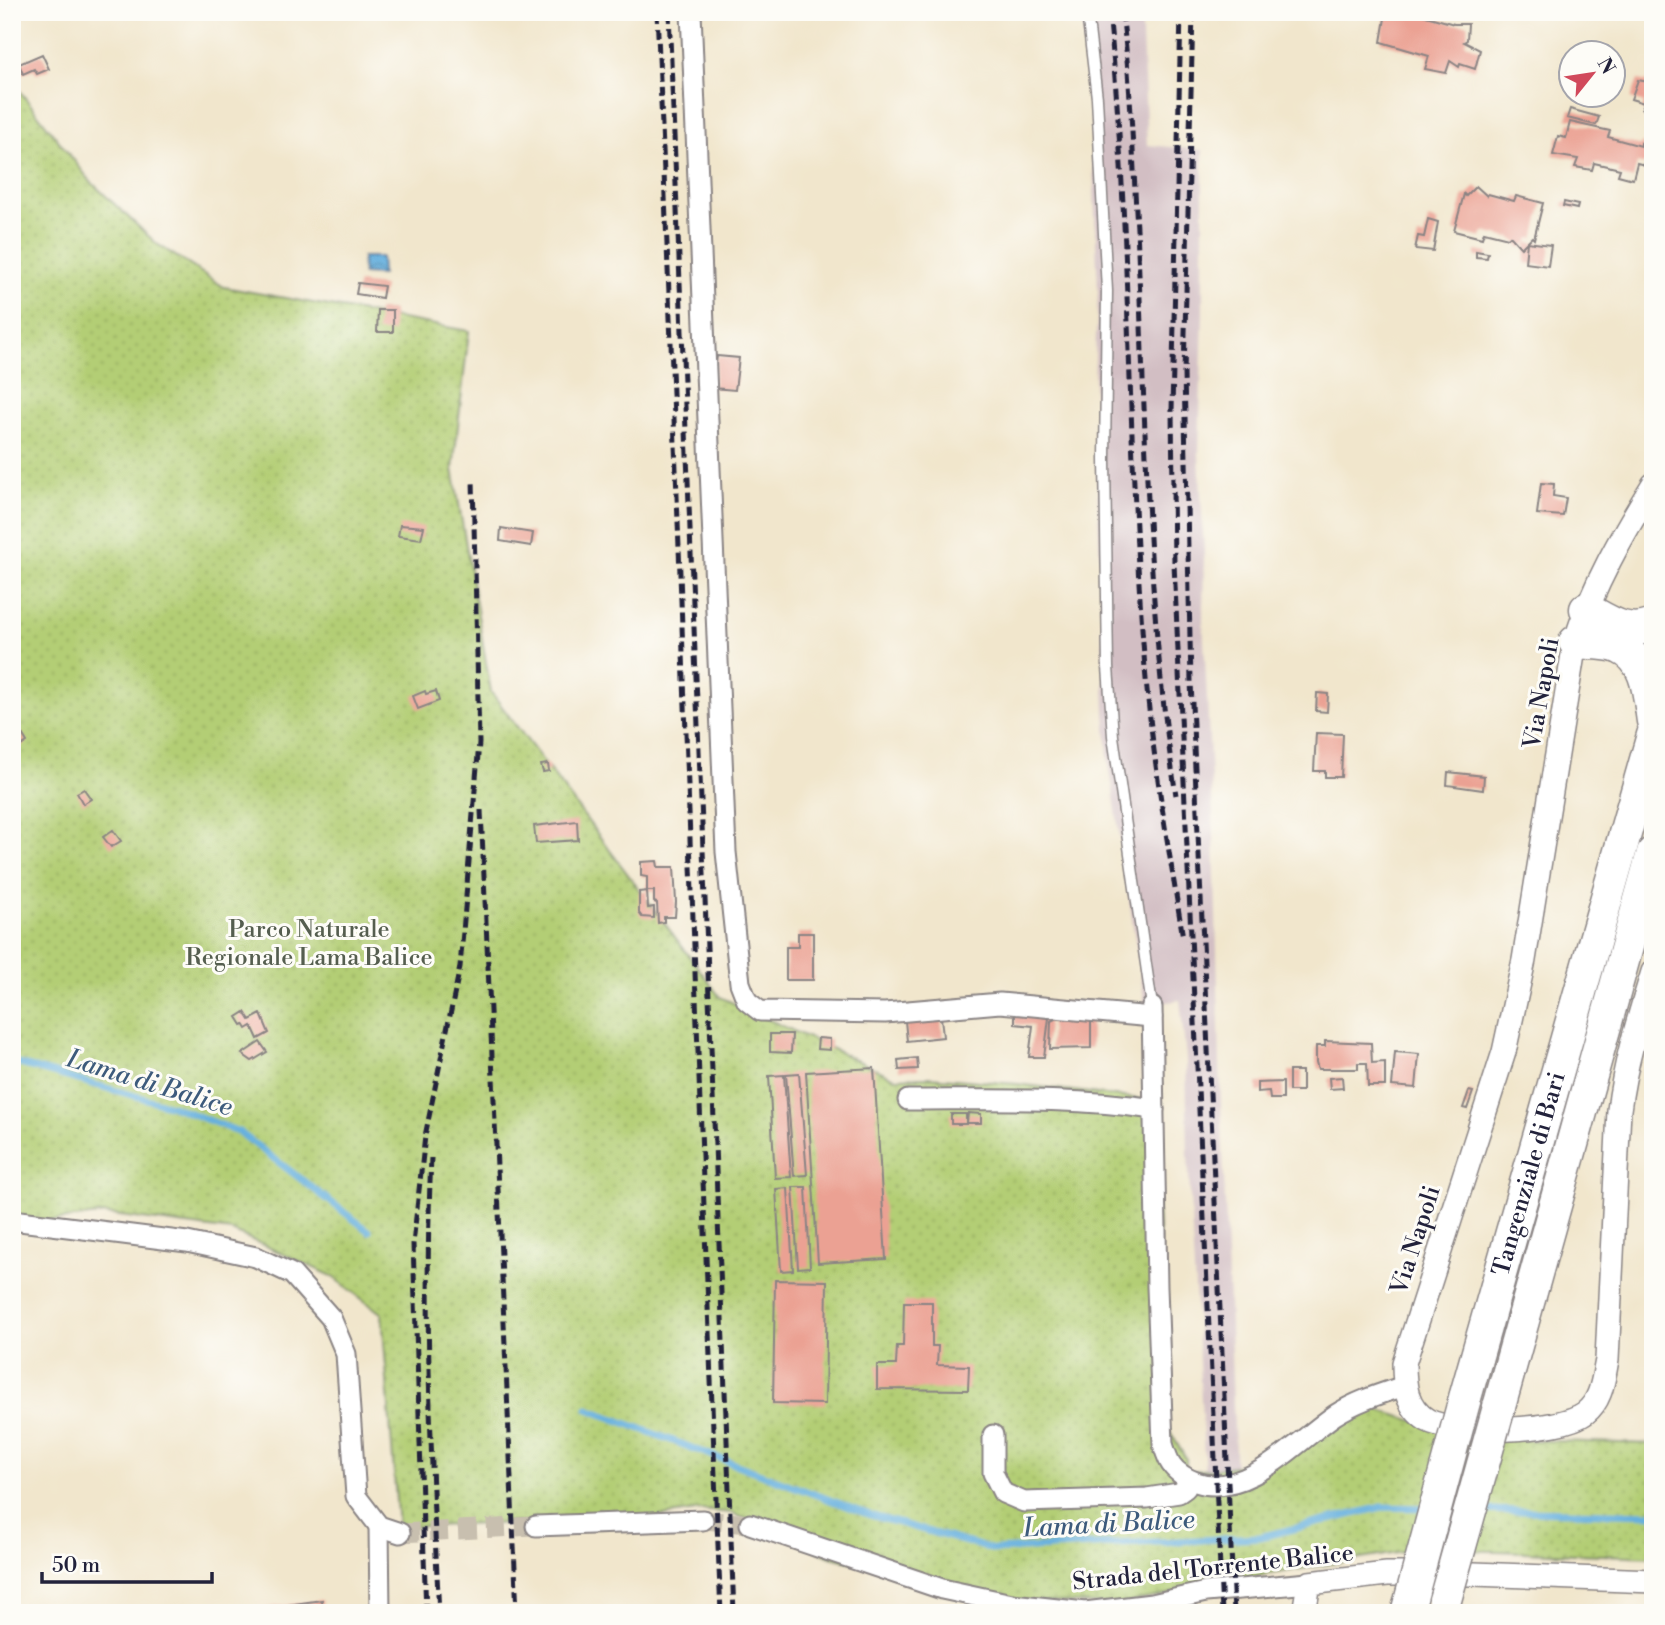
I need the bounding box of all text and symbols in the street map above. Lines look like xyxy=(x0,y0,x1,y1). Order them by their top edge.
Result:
north arrow xyxy=(1556,38,1626,108)
text: N xyxy=(1592,53,1620,79)
street label: Via Napoli xyxy=(1517,635,1567,752)
park label: Parco Naturale Regionale Lama Balice xyxy=(185,915,433,973)
water label: Lama di Balice xyxy=(62,1042,236,1123)
street label: Tangenziale di Bari xyxy=(1486,1069,1573,1280)
street label: Via Napoli xyxy=(1384,1182,1448,1300)
water label: Lama di Balice xyxy=(1022,1504,1196,1545)
street label: Strada del Torrente Balice xyxy=(1071,1538,1355,1598)
scale bar xyxy=(42,1541,212,1585)
text: 50 m xyxy=(52,1553,100,1579)

